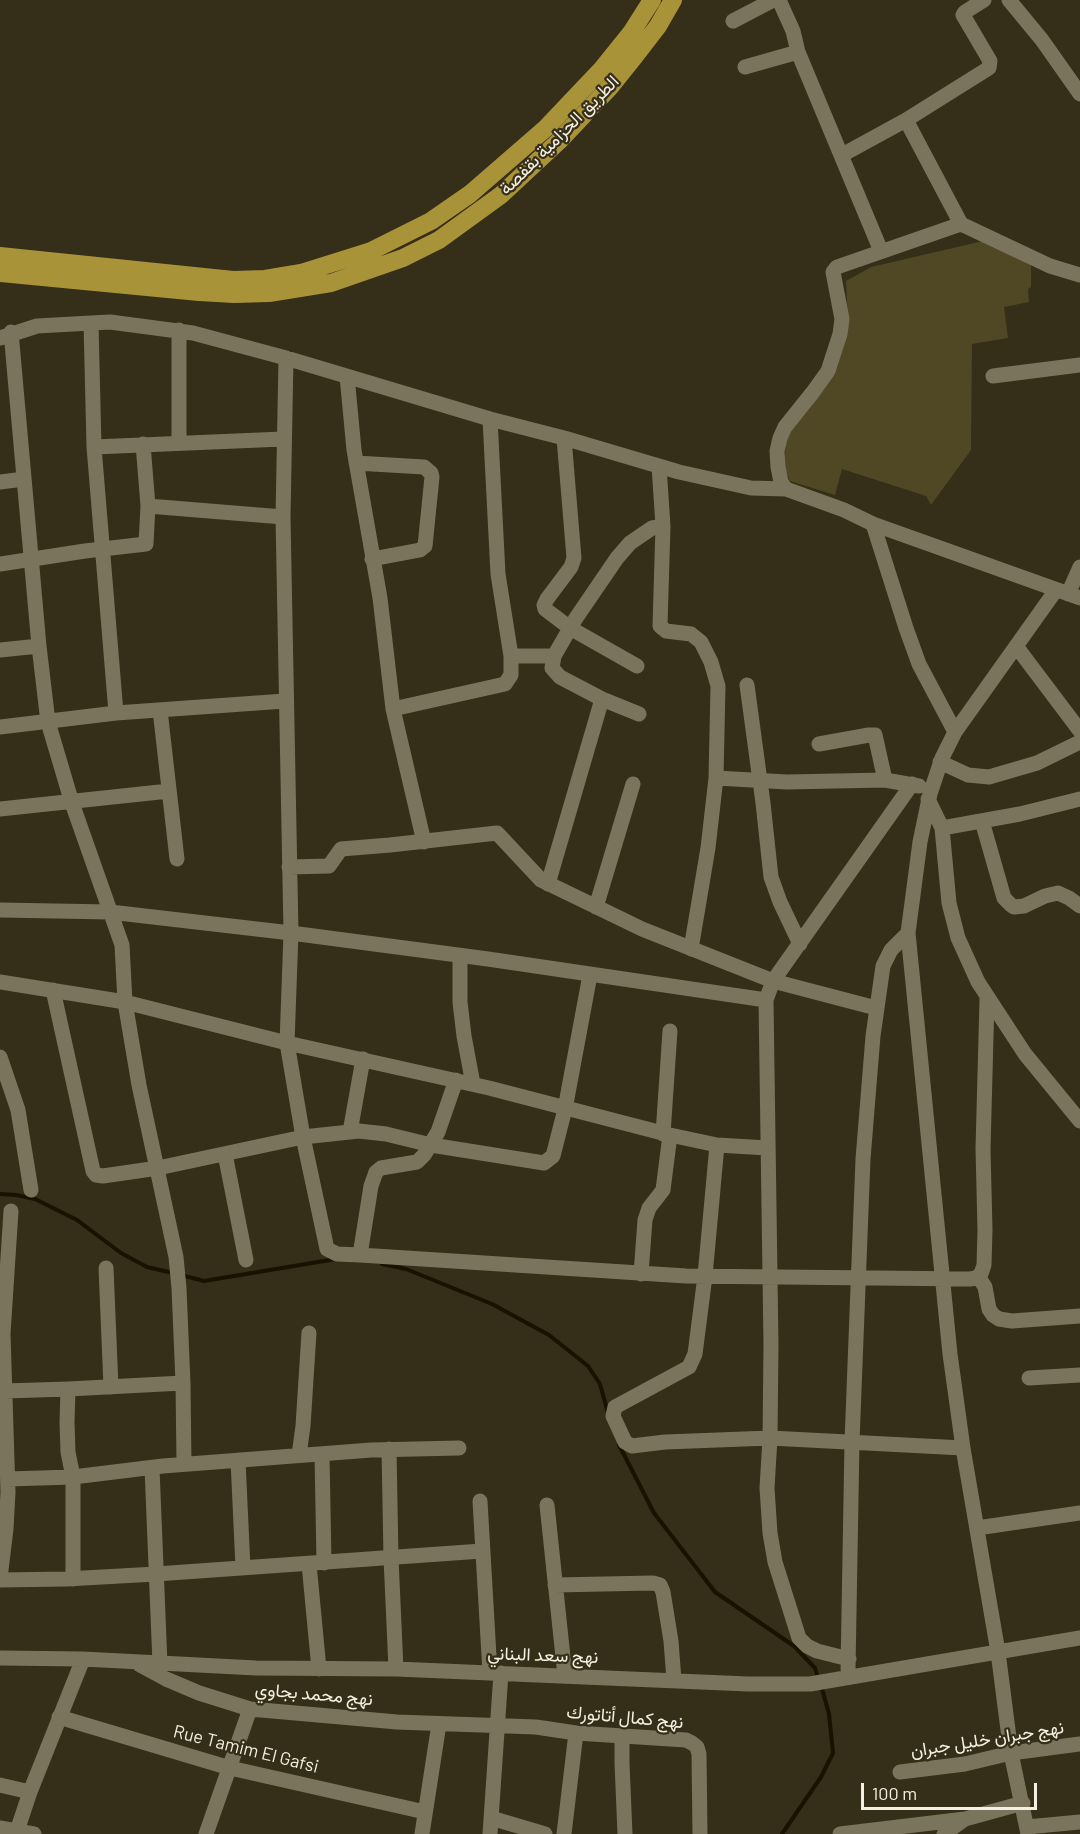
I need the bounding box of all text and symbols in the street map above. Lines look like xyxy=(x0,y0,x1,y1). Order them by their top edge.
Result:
street label: الطريق الحزامية بقفصة xyxy=(495,71,623,199)
street label: نهج سعد البناني xyxy=(487,1642,599,1668)
street label: نهج محمد بجاوي xyxy=(254,1678,374,1710)
street label: نهج كمال أتاتورك xyxy=(566,1701,684,1733)
street label: نهج جبران خليل جبران xyxy=(909,1716,1065,1762)
street label: Rue Tamim El Gafsi xyxy=(171,1720,321,1778)
scale bar xyxy=(864,1771,1040,1809)
text: 100 m xyxy=(872,1782,917,1804)

